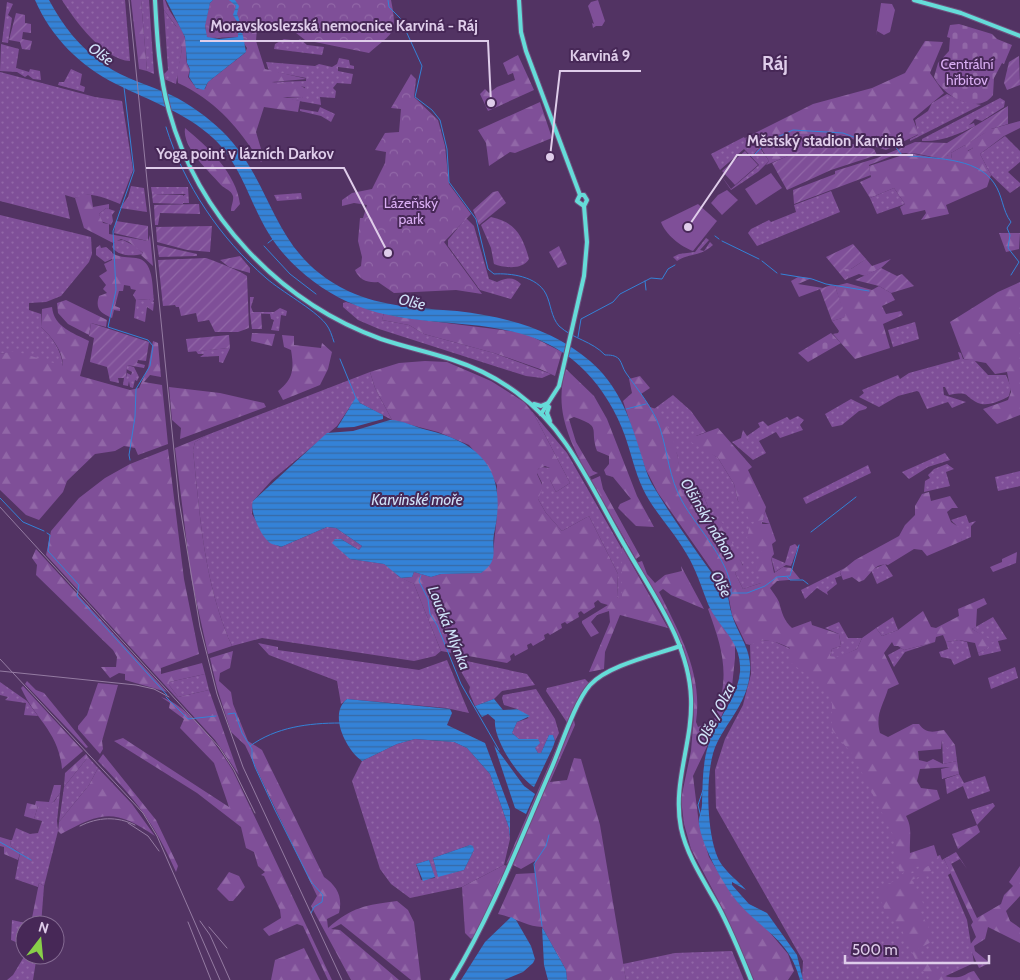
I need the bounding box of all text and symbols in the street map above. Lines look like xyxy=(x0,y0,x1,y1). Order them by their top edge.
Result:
callout: Moravskoslezská nemocnice Karviná - Ráj xyxy=(200,11,488,41)
text: Moravskoslezská nemocnice Karviná - Ráj xyxy=(210,17,478,35)
water label: Olše xyxy=(85,39,117,69)
callout: Karviná 9 xyxy=(560,41,641,71)
text: Karviná 9 xyxy=(570,47,630,65)
district label: Ráj xyxy=(762,52,788,75)
park label: Centrální hřbitov xyxy=(940,55,994,89)
callout: Městský stadion Karviná xyxy=(737,125,913,155)
text: Městský stadion Karviná xyxy=(747,132,904,150)
callout: Yoga point v lázních Darkov xyxy=(146,138,344,168)
text: Yoga point v lázních Darkov xyxy=(155,145,334,163)
park label: Lázeňský park xyxy=(384,194,438,228)
water label: Olše xyxy=(397,290,427,314)
water label: Olšinský náhon xyxy=(677,475,739,563)
water label: Karvinské moře xyxy=(371,491,463,509)
water label: Olše xyxy=(707,568,735,600)
water label: Loucká Mlýnka xyxy=(424,583,474,673)
water label: Olše / Olza xyxy=(693,680,739,748)
north arrow xyxy=(15,915,65,965)
text: N xyxy=(36,917,51,938)
scale bar xyxy=(845,932,989,964)
text: 500 m xyxy=(852,941,898,959)

